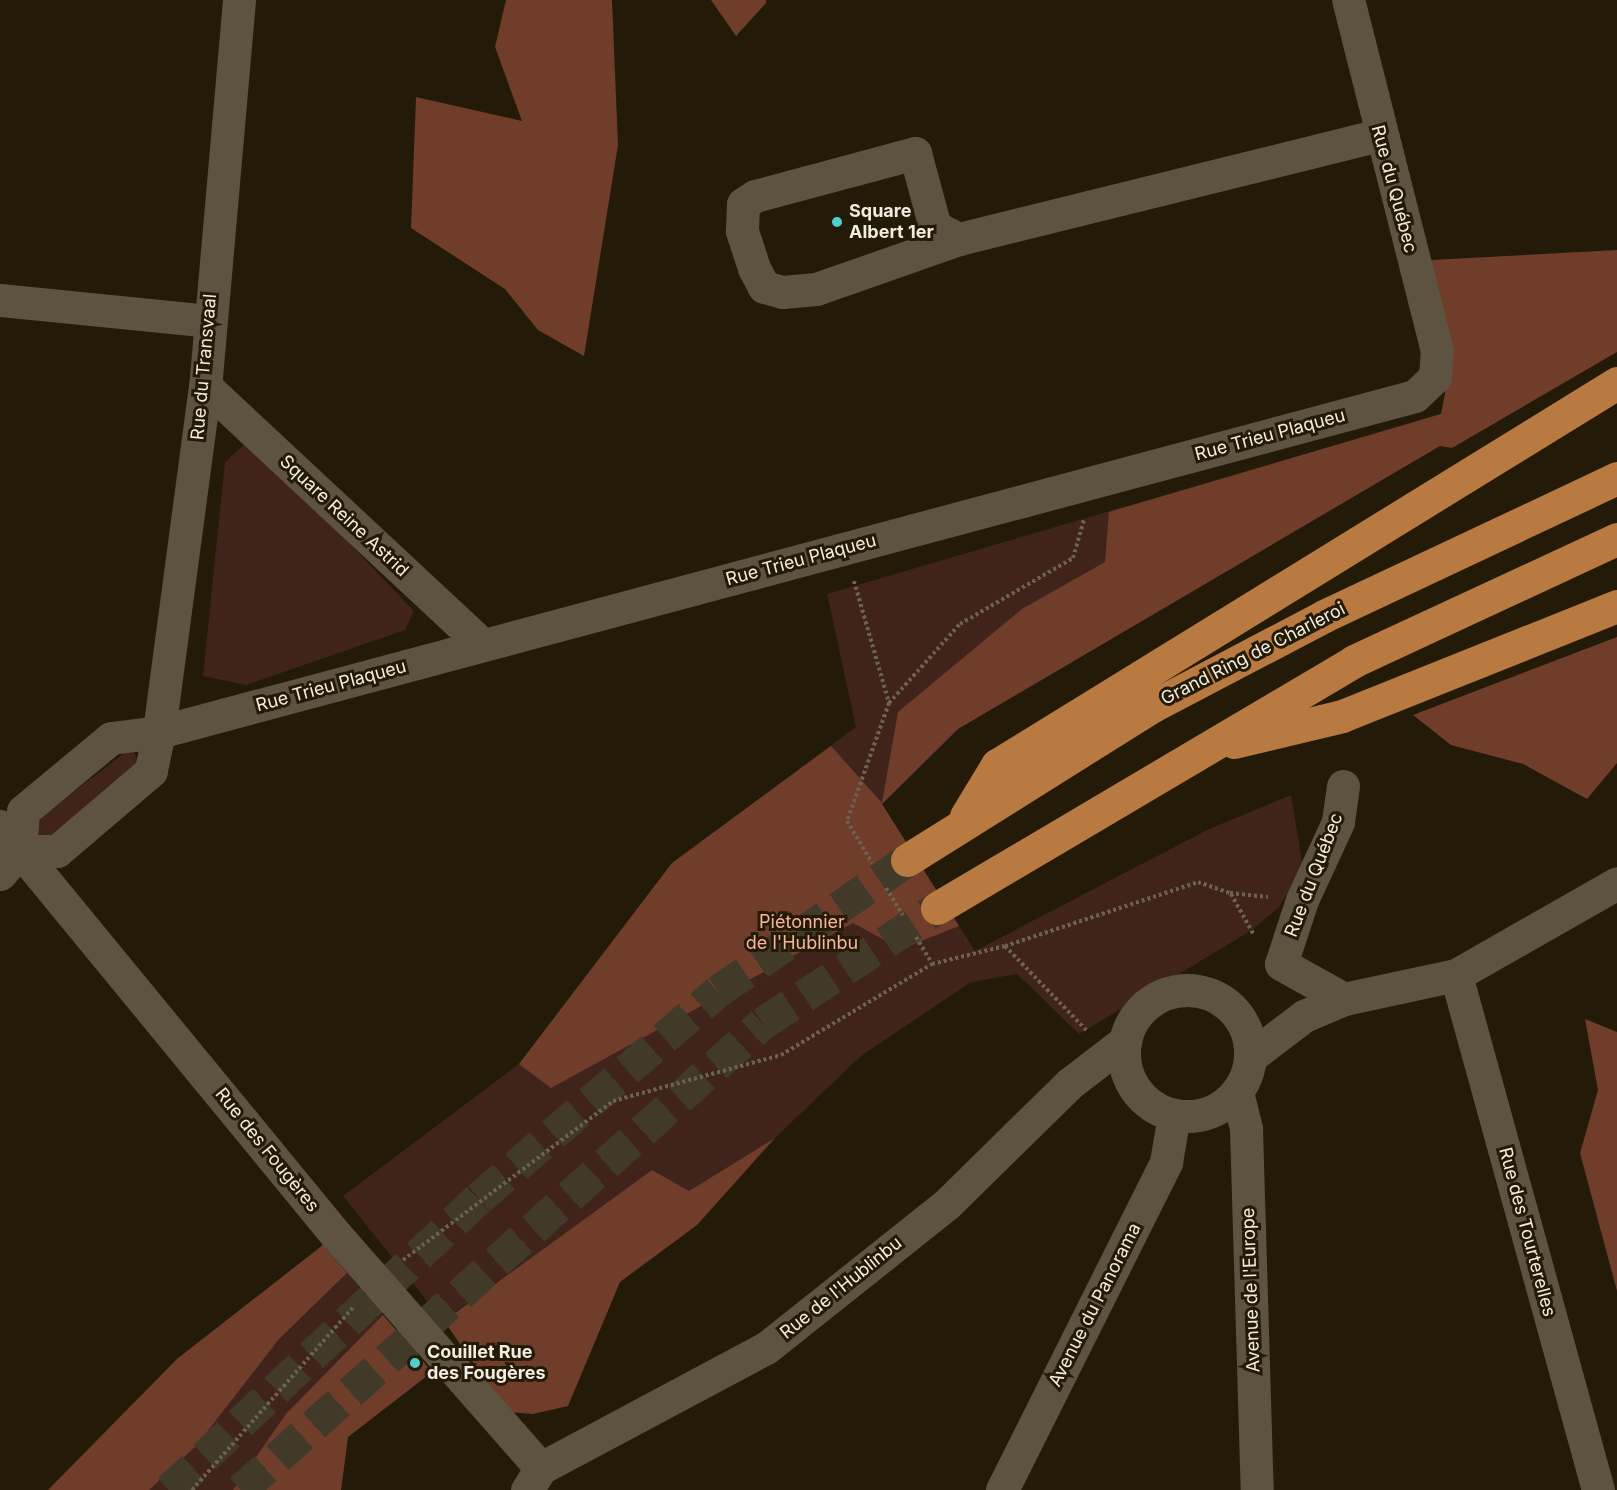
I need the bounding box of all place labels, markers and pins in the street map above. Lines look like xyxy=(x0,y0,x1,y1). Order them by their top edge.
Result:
place label: Square Albert 1er xyxy=(849,201,934,244)
marker: Square Albert 1er xyxy=(830,215,844,229)
place label: Couillet Rue des Fougères xyxy=(427,1342,545,1384)
marker: Couillet Rue des Fougères xyxy=(408,1356,422,1370)

